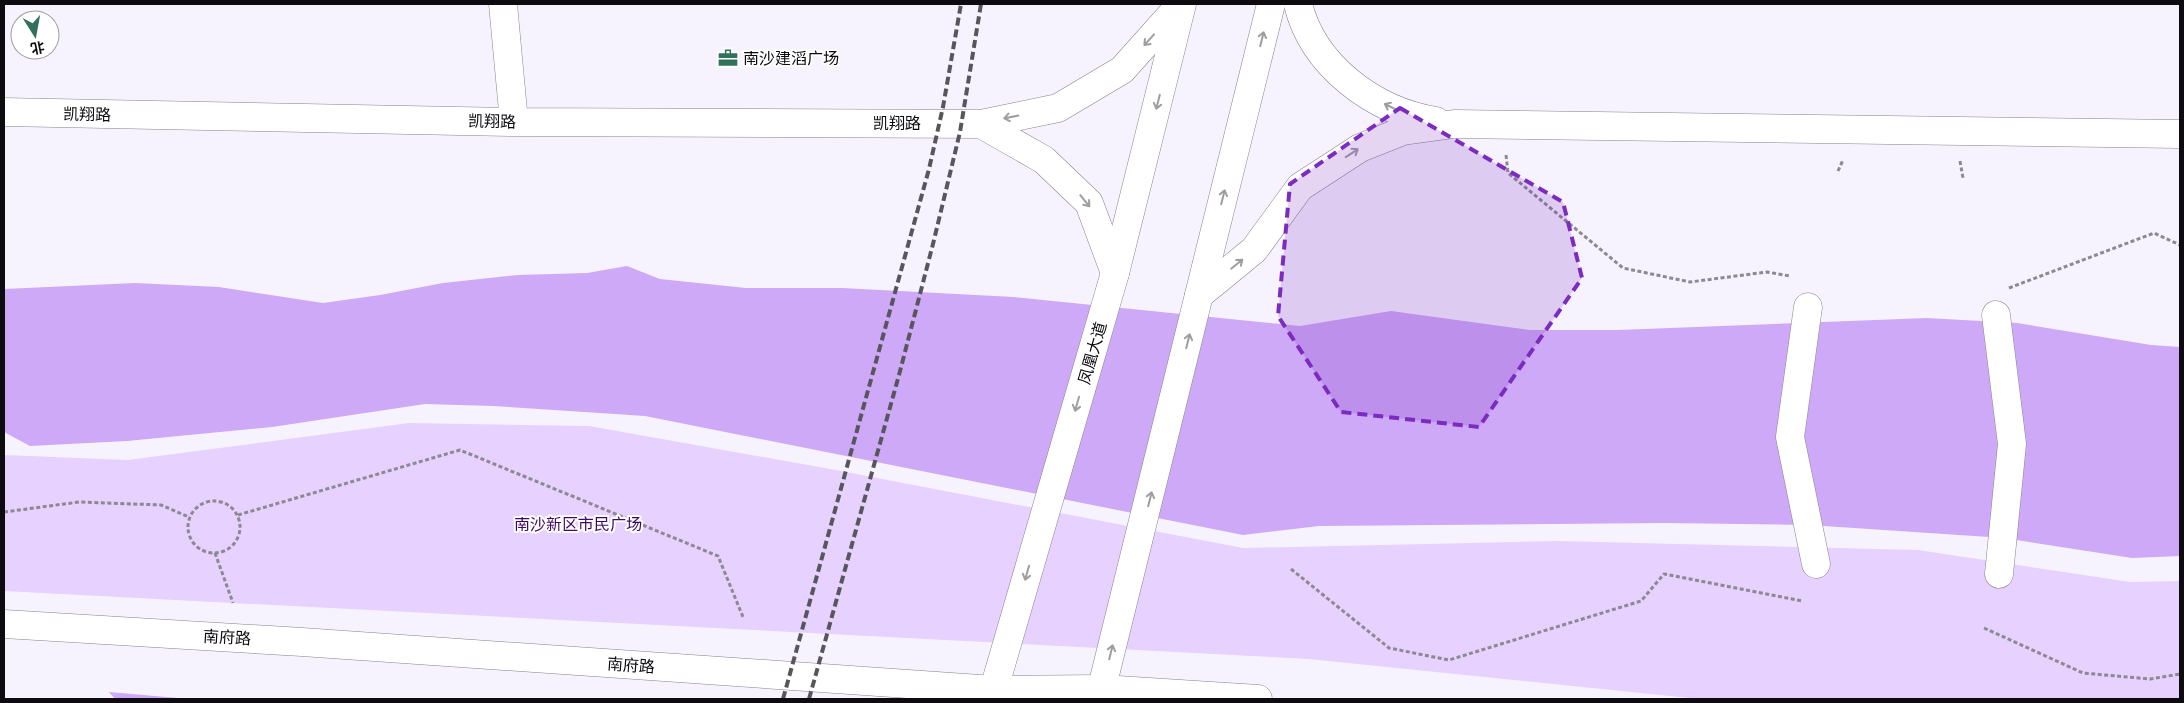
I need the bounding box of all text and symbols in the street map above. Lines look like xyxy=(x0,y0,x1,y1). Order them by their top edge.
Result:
north arrow xyxy=(10,10,60,60)
one-way arrow xyxy=(1258,31,1267,47)
one-way arrow xyxy=(1143,34,1155,47)
text: 北 xyxy=(29,39,46,57)
office icon: 南沙建滔广场 xyxy=(717,47,739,69)
place label: 南沙建滔广场 xyxy=(743,49,839,68)
one-way arrow xyxy=(1152,94,1162,110)
one-way arrow xyxy=(1384,102,1399,111)
street label: 凯翔路 xyxy=(63,105,111,124)
street label: 凯翔路 xyxy=(468,112,516,131)
one-way arrow xyxy=(1004,113,1020,123)
street label: 凯翔路 xyxy=(873,114,921,133)
one-way arrow xyxy=(1345,148,1359,158)
one-way arrow xyxy=(1219,189,1228,205)
one-way arrow xyxy=(1080,194,1090,208)
one-way arrow xyxy=(1230,259,1243,270)
street label: 凤凰大道 xyxy=(1075,320,1110,387)
one-way arrow xyxy=(1184,333,1193,349)
one-way arrow xyxy=(1072,395,1081,411)
one-way arrow xyxy=(1146,491,1155,507)
park label: 南沙新区市民广场 xyxy=(514,515,642,534)
one-way arrow xyxy=(1022,565,1032,581)
street label: 南府路 xyxy=(203,627,251,648)
one-way arrow xyxy=(1107,644,1117,660)
street label: 南府路 xyxy=(606,654,656,677)

